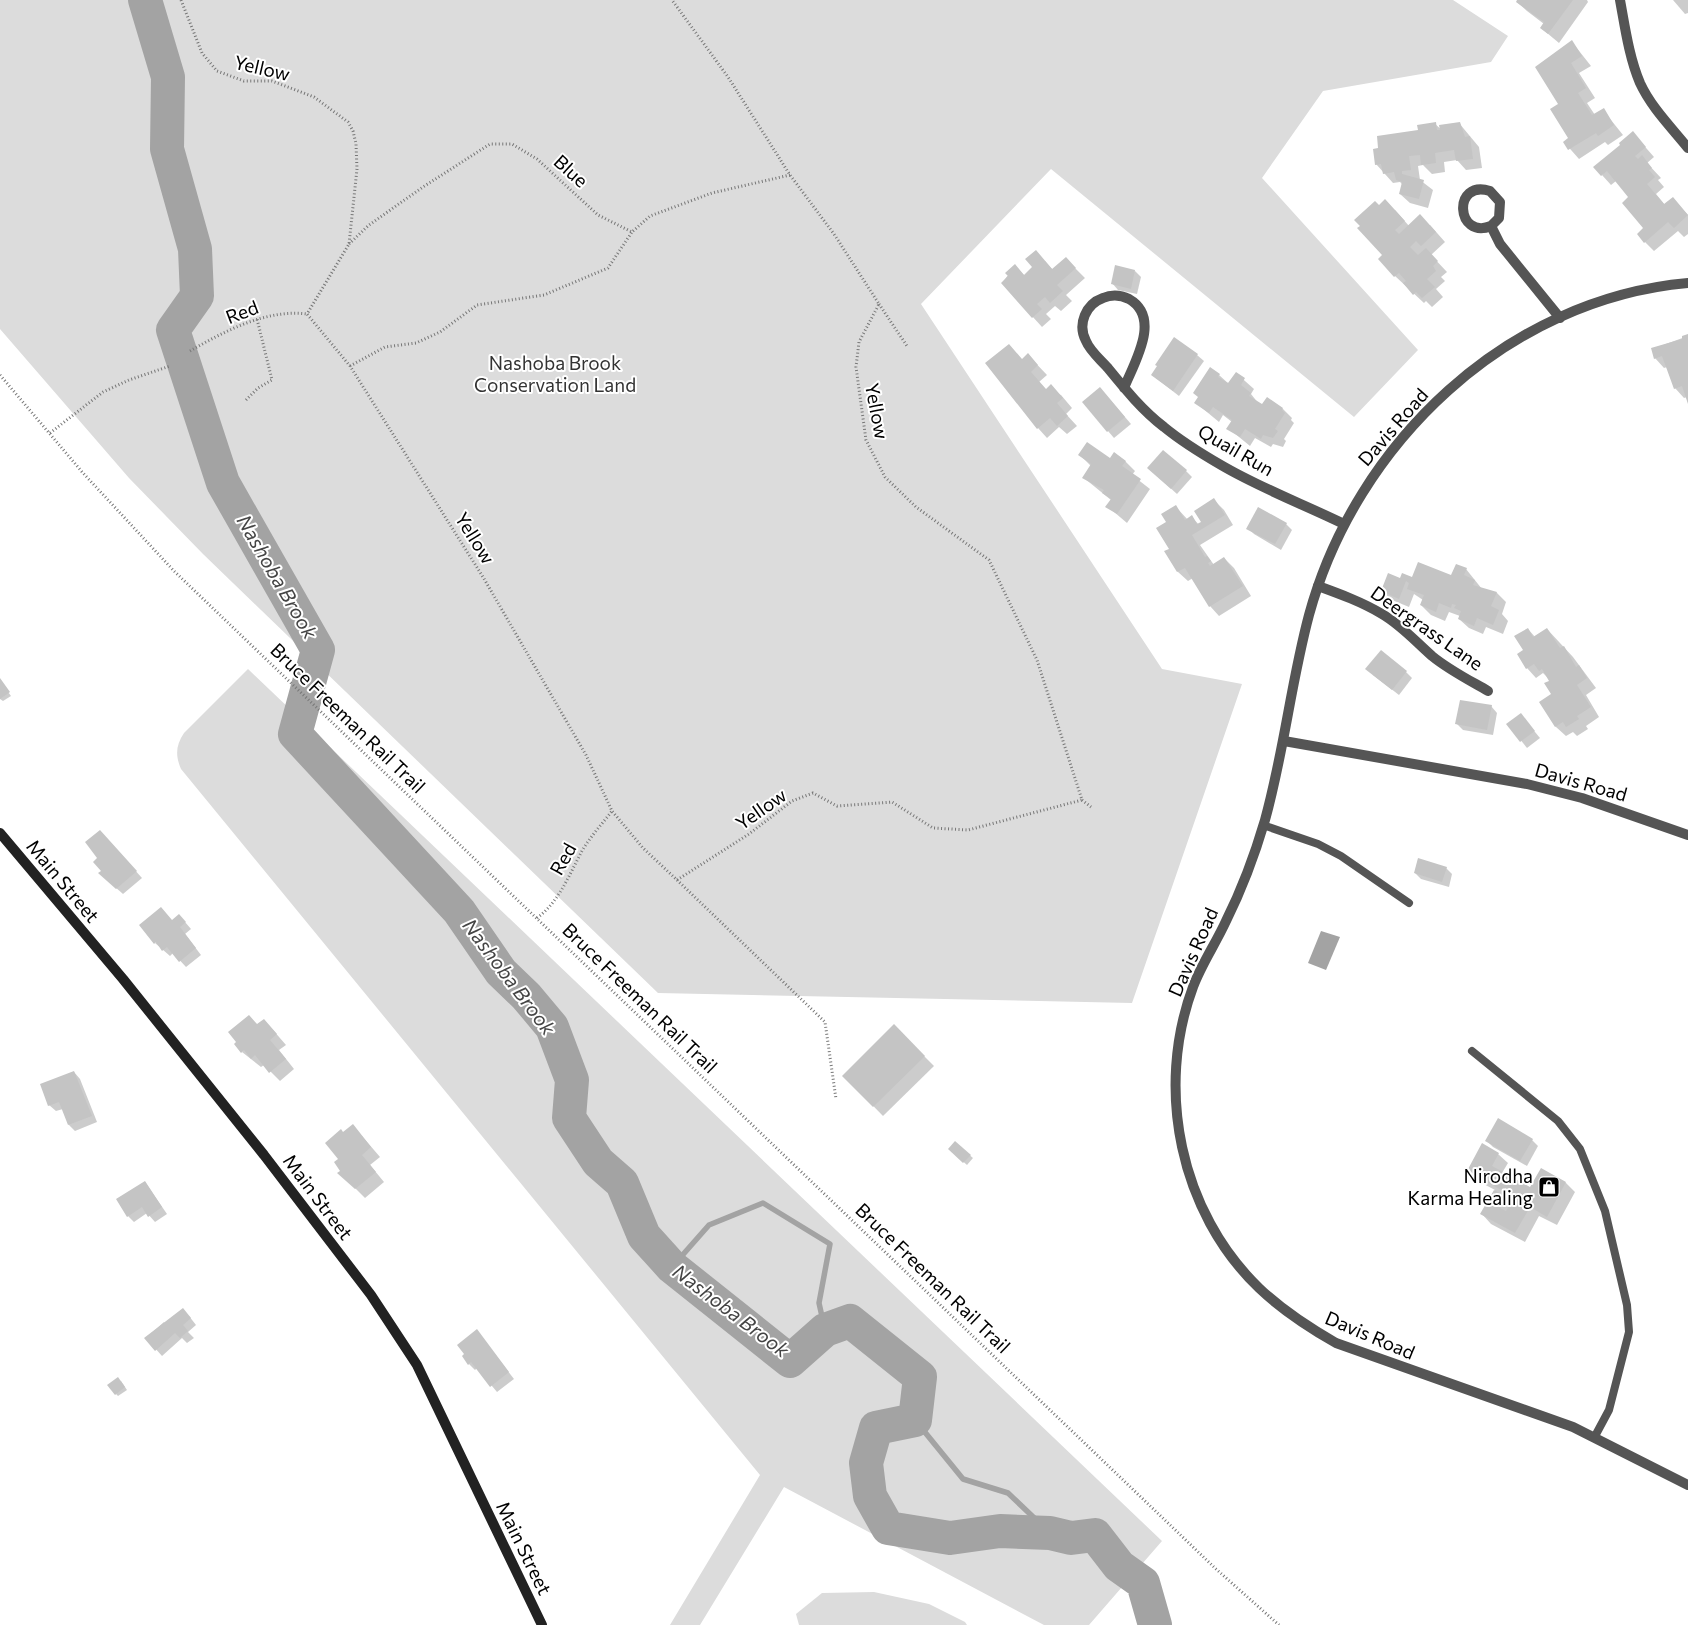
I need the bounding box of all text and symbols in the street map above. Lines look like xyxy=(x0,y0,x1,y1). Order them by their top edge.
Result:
street label: Yellow xyxy=(232,50,292,85)
street label: Blue xyxy=(550,149,593,192)
street label: Red xyxy=(222,295,261,328)
park label: Nashoba Brook Conservation Land xyxy=(474,351,636,396)
street label: Yellow xyxy=(861,381,894,441)
street label: Davis Road xyxy=(1353,383,1432,470)
street label: Quail Run xyxy=(1194,419,1278,480)
street label: Yellow xyxy=(451,508,500,568)
water label: Nashoba Brook xyxy=(233,510,324,644)
street label: Deergrass Lane xyxy=(1367,580,1488,675)
street label: Bruce Freeman Rail Trail xyxy=(266,638,430,797)
street label: Davis Road xyxy=(1532,757,1630,806)
street label: Yellow xyxy=(731,783,790,834)
street label: Main Street xyxy=(22,835,105,927)
street label: Red xyxy=(544,839,581,879)
street label: Davis Road xyxy=(1163,904,1222,1000)
water label: Nashoba Brook xyxy=(458,913,562,1040)
street label: Bruce Freeman Rail Trail xyxy=(558,918,722,1077)
street label: Main Street xyxy=(279,1149,358,1244)
place label: Nirodha Karma Healing xyxy=(1407,1164,1533,1209)
shop icon: Nirodha Karma Healing xyxy=(1537,1175,1561,1199)
street label: Bruce Freeman Rail Trail xyxy=(851,1198,1015,1357)
water label: Nashoba Brook xyxy=(669,1259,795,1362)
street label: Davis Road xyxy=(1322,1305,1418,1364)
street label: Main Street xyxy=(492,1497,557,1598)

